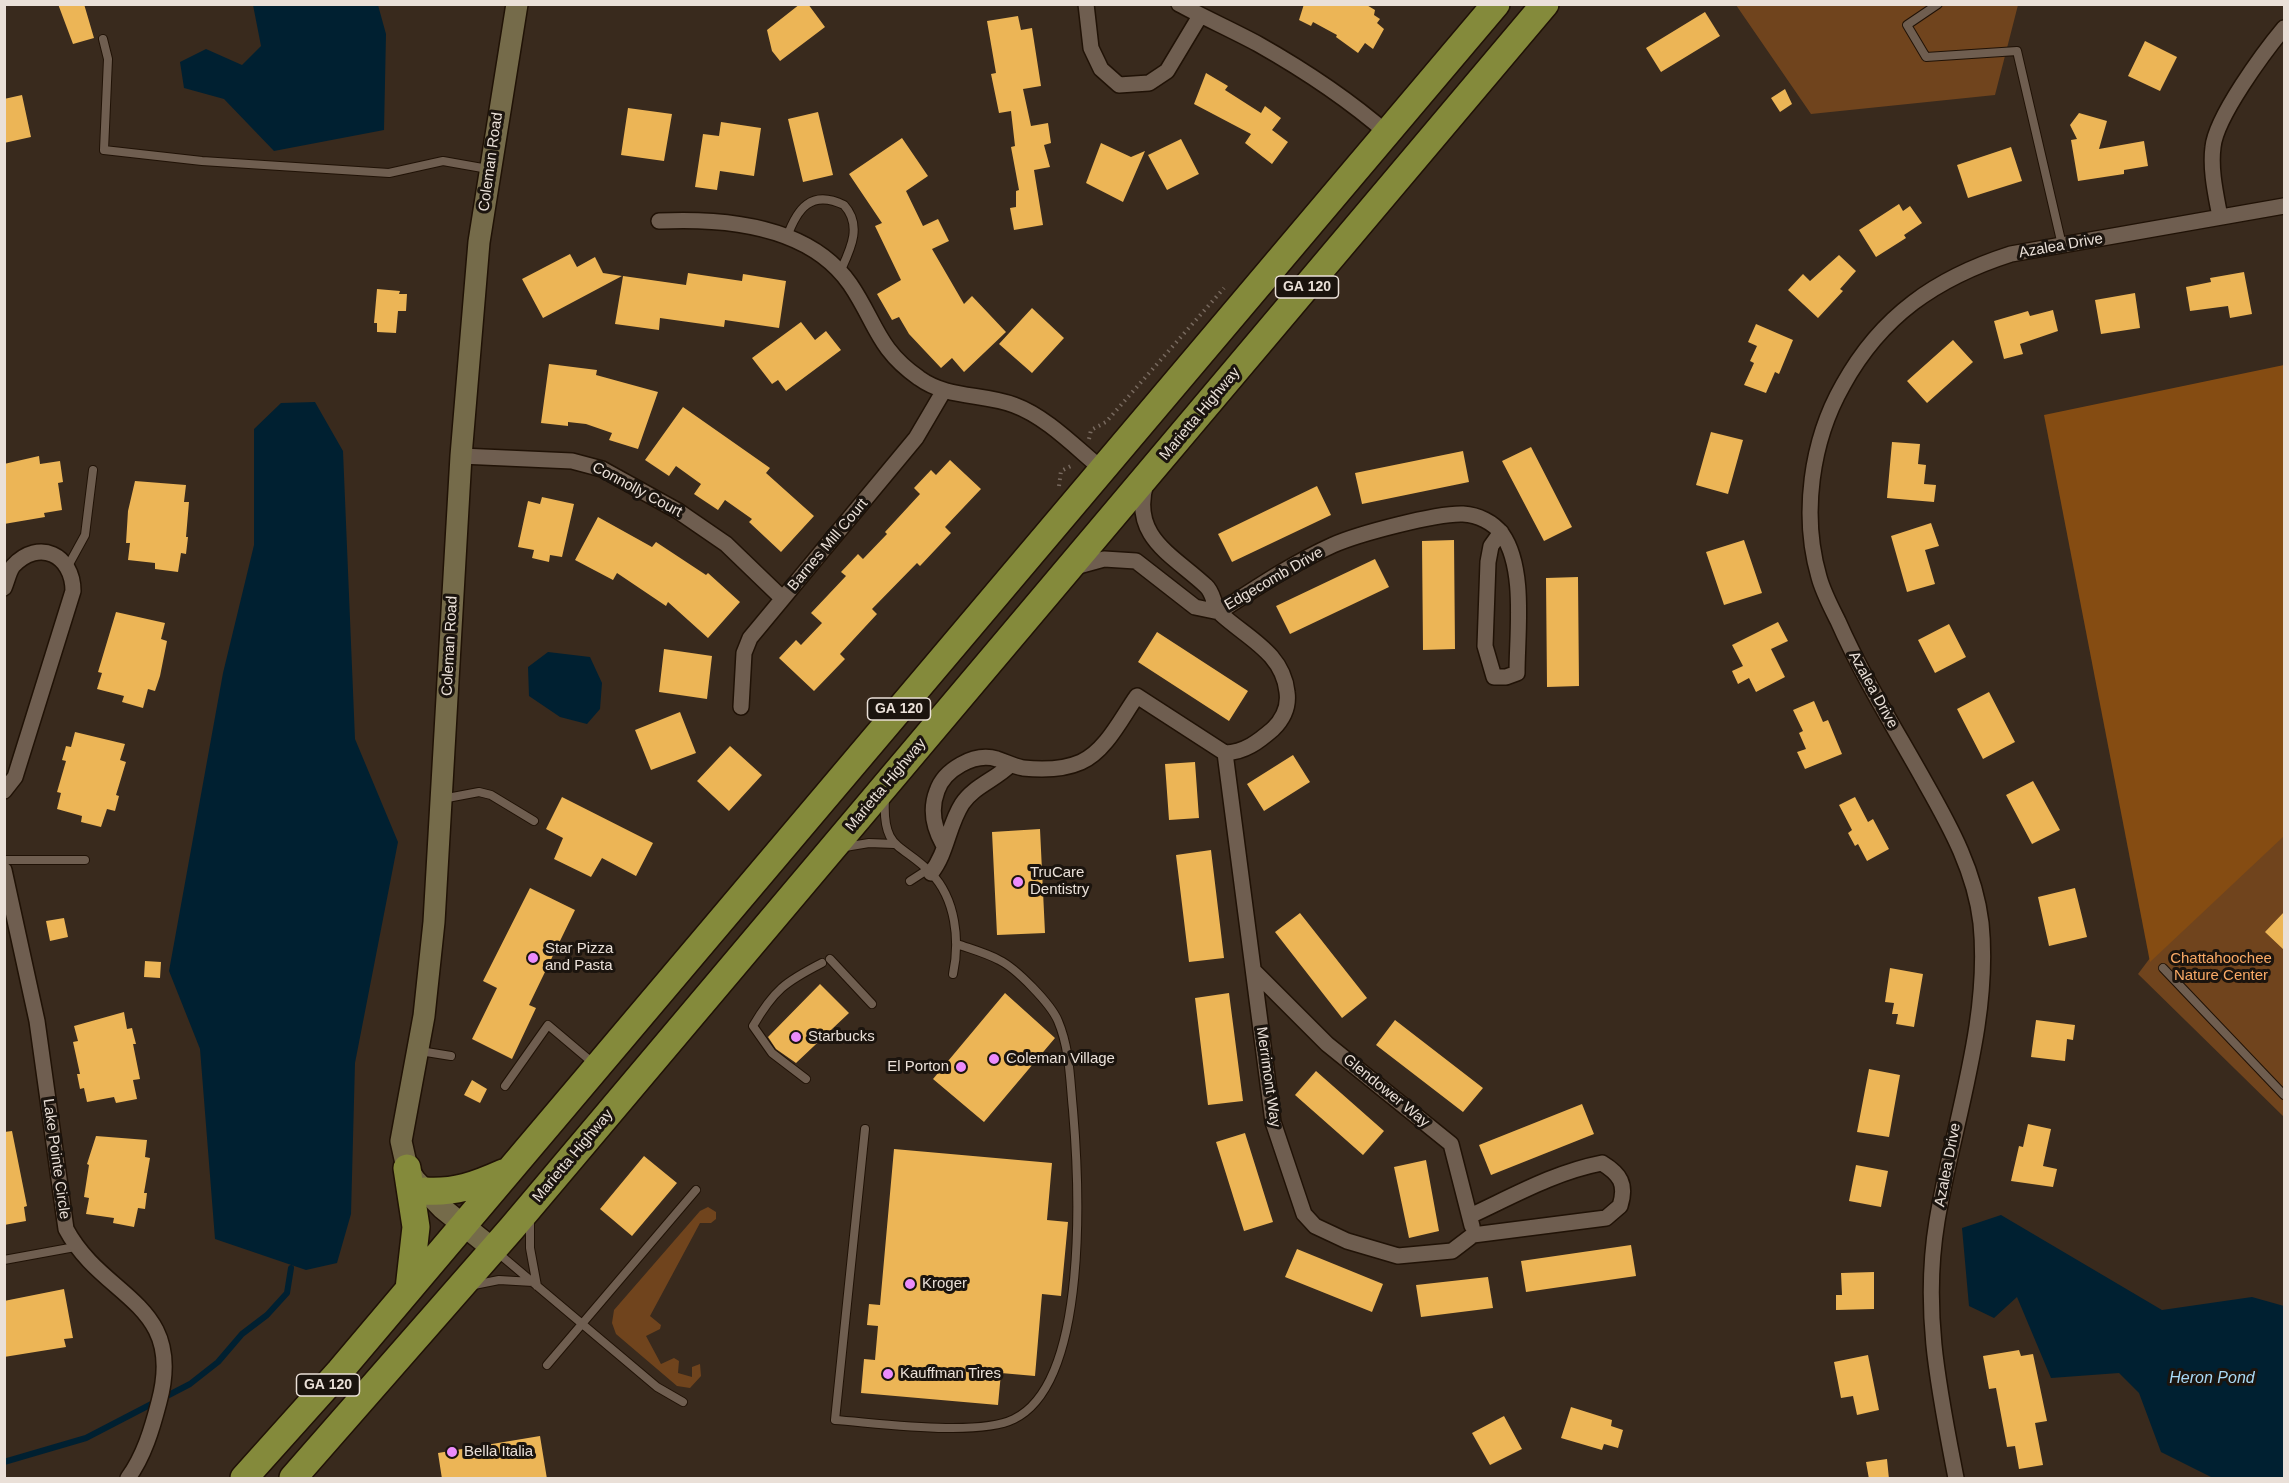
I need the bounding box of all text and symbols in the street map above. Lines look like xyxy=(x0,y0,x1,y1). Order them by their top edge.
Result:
street label: Coleman Road xyxy=(475,111,507,213)
street label: Azalea Drive xyxy=(2018,230,2104,262)
road number: GA 120 xyxy=(1276,276,1338,298)
street label: Marietta Highway xyxy=(1156,364,1244,464)
street label: Connolly Court xyxy=(589,459,685,521)
street label: Barnes Mill Court xyxy=(784,495,872,595)
street label: Edgecomb Drive xyxy=(1221,543,1327,615)
street label: Coleman Road xyxy=(438,596,462,696)
street label: Azalea Drive xyxy=(1845,648,1901,732)
road number: GA 120 xyxy=(868,698,930,720)
street label: Marietta Highway xyxy=(842,735,930,835)
place label: TruCare Dentistry xyxy=(1030,864,1089,899)
marker: TruCare Dentistry xyxy=(1011,875,1025,889)
place label: Star Pizza and Pasta xyxy=(545,940,613,975)
park label: Chattahoochee Nature Center xyxy=(2170,950,2272,985)
marker: Star Pizza and Pasta xyxy=(526,951,540,965)
street label: Merrimont Way xyxy=(1252,1026,1284,1128)
place label: Starbucks xyxy=(808,1028,875,1046)
marker: Starbucks xyxy=(789,1030,803,1044)
place label: Coleman Village xyxy=(1006,1050,1115,1068)
street label: Glendower Way xyxy=(1339,1051,1433,1131)
marker: Coleman Village xyxy=(987,1052,1001,1066)
place label: El Porton xyxy=(887,1058,949,1076)
marker: El Porton xyxy=(954,1060,968,1074)
street label: Lake Pointe Circle xyxy=(39,1097,73,1221)
street label: Marietta Highway xyxy=(529,1106,617,1206)
street label: Azalea Drive xyxy=(1931,1122,1965,1208)
place label: Kroger xyxy=(922,1275,967,1293)
marker: Kroger xyxy=(903,1277,917,1291)
place label: Kauffman Tires xyxy=(900,1365,1001,1383)
marker: Kauffman Tires xyxy=(881,1367,895,1381)
water label: Heron Pond xyxy=(2169,1369,2255,1389)
road number: GA 120 xyxy=(296,1374,360,1396)
place label: Bella Italia xyxy=(464,1443,533,1461)
marker: Bella Italia xyxy=(445,1445,459,1459)

